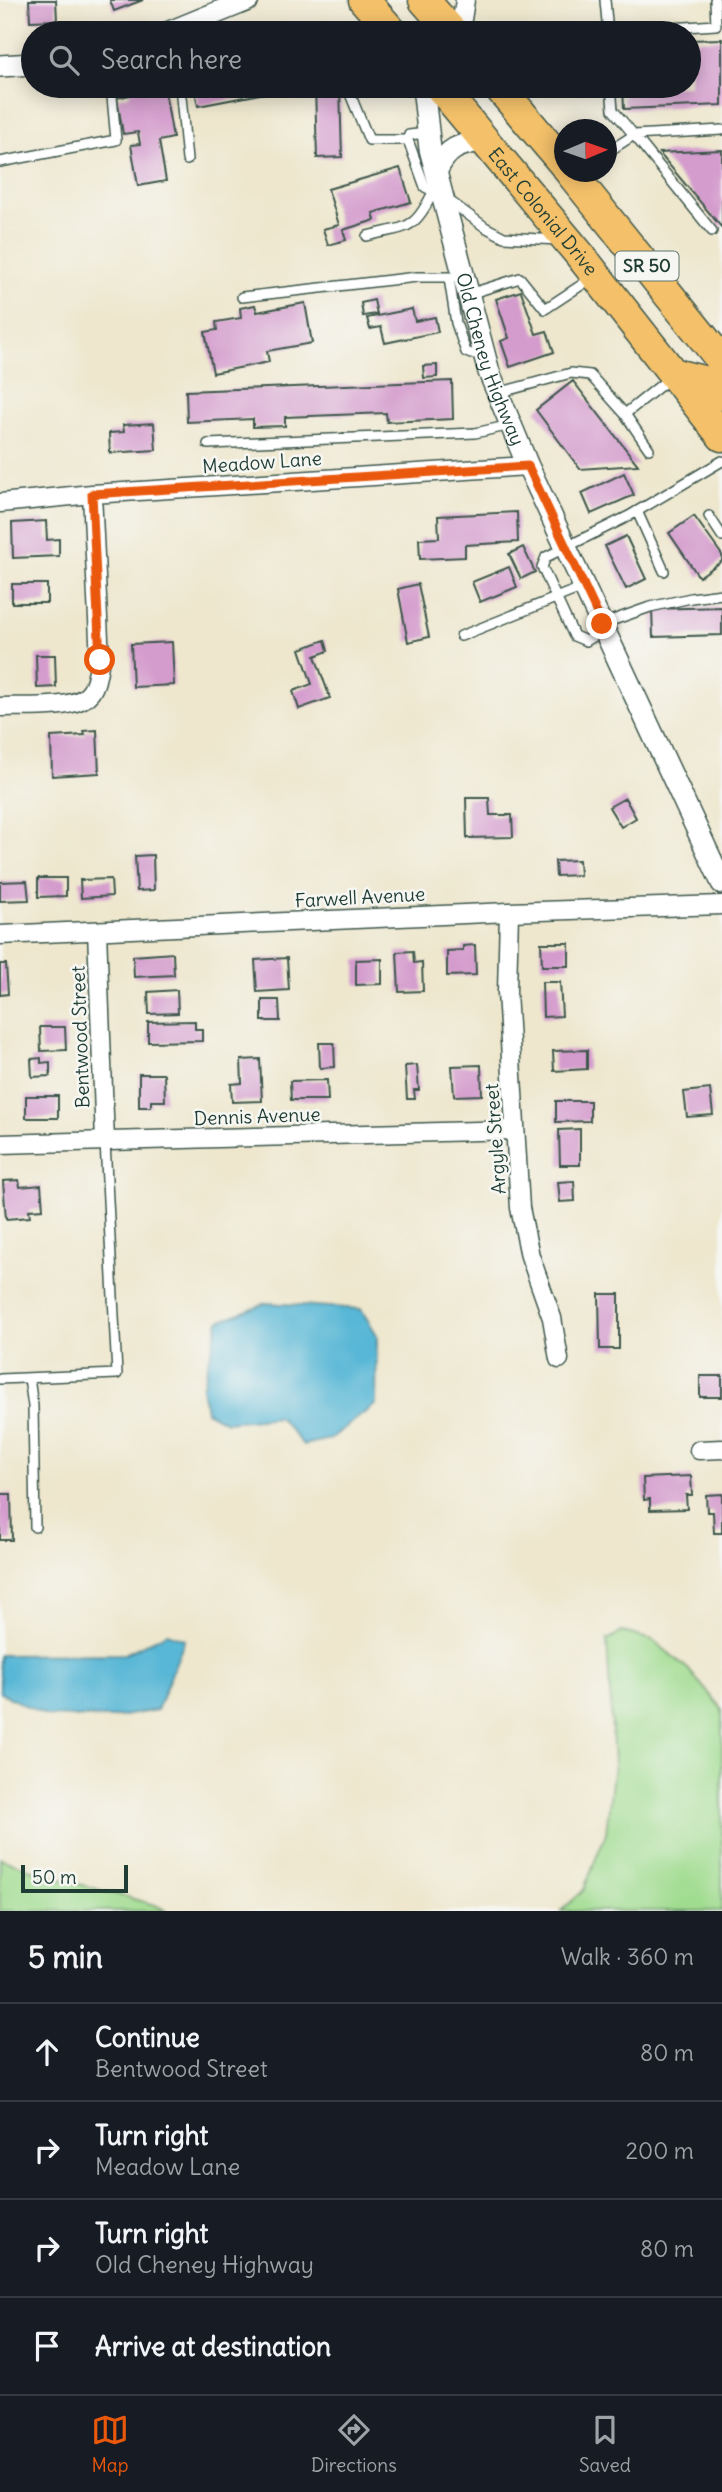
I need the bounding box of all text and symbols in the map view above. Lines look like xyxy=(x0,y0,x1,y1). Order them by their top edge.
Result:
search box xyxy=(21,21,701,98)
icon: search xyxy=(45,41,83,79)
text: Search here xyxy=(101,43,242,76)
north arrow xyxy=(554,119,617,182)
street label: East Colonial Drive xyxy=(483,142,603,280)
road number: SR 50 xyxy=(616,252,678,280)
street label: Old Cheney Highway xyxy=(451,270,530,449)
street label: Meadow Lane xyxy=(201,446,323,478)
route end xyxy=(586,608,617,639)
route start xyxy=(84,644,115,675)
street label: Farwell Avenue xyxy=(294,882,426,912)
street label: Bentwood Street xyxy=(66,965,94,1109)
street label: Argyle Street xyxy=(479,1083,511,1195)
street label: Dennis Avenue xyxy=(193,1102,321,1130)
scale bar xyxy=(21,1862,128,1894)
text: 50 m xyxy=(32,1865,77,1889)
text: 5 min xyxy=(28,1938,103,1976)
text: Walk · 360 m xyxy=(561,1942,694,1971)
text: Continue xyxy=(95,2021,200,2054)
icon: ahead xyxy=(28,2033,66,2071)
text: 80 m xyxy=(640,2038,694,2067)
text: Bentwood Street xyxy=(95,2054,268,2083)
text: Turn right xyxy=(95,2119,208,2152)
icon: right xyxy=(28,2131,66,2169)
text: 200 m xyxy=(625,2136,694,2165)
text: Meadow Lane xyxy=(95,2152,240,2181)
text: Turn right xyxy=(95,2217,208,2250)
icon: right xyxy=(28,2229,66,2267)
text: 80 m xyxy=(640,2234,694,2263)
text: Old Cheney Highway xyxy=(95,2250,314,2279)
icon: arrive xyxy=(28,2327,66,2365)
text: Arrive at destination xyxy=(95,2330,331,2363)
tab: Map xyxy=(91,2411,129,2477)
tab: Directions xyxy=(311,2411,397,2477)
tab: Saved xyxy=(579,2411,631,2477)

